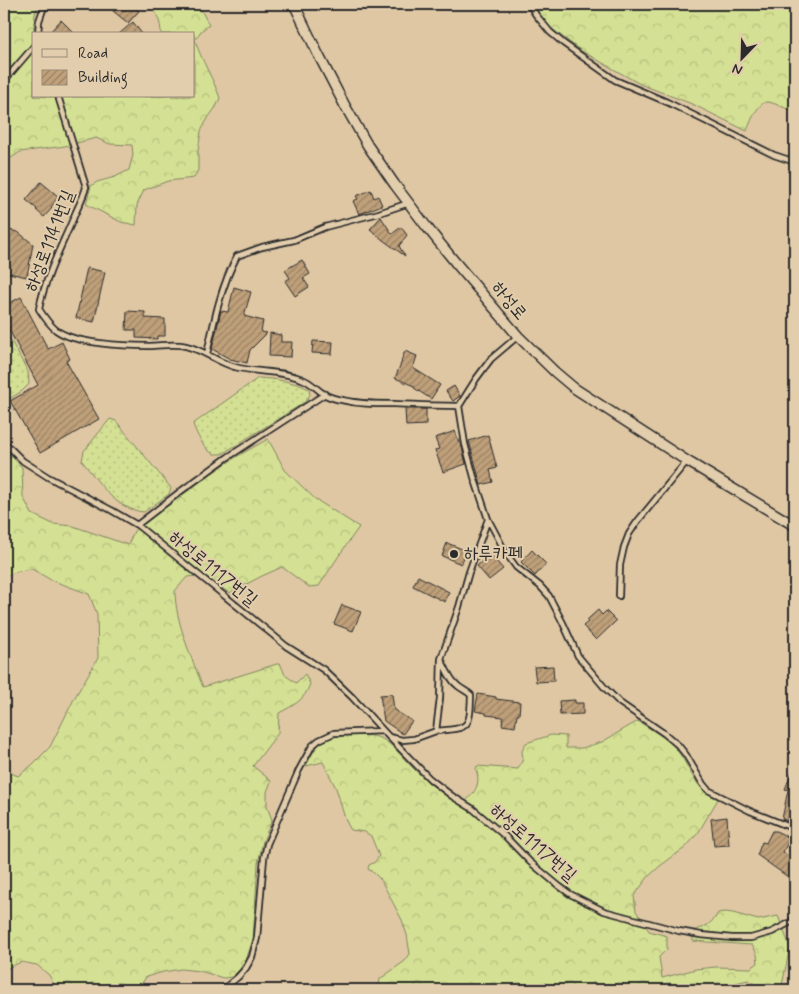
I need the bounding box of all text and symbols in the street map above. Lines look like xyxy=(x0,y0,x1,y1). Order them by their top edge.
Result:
legend xyxy=(32,32,195,98)
north arrow xyxy=(716,32,766,82)
text: Road xyxy=(78,44,108,64)
text: N xyxy=(730,59,745,79)
text: Building xyxy=(78,68,128,89)
street label: 하성로1141번길 xyxy=(20,186,81,295)
street label: 하성로 xyxy=(486,277,532,325)
street label: 하성로1117번길 xyxy=(164,526,263,612)
place label: 하루카페 xyxy=(464,542,522,566)
marker: 하루카페 xyxy=(448,548,460,560)
street label: 하성로1117번길 xyxy=(485,799,582,888)

